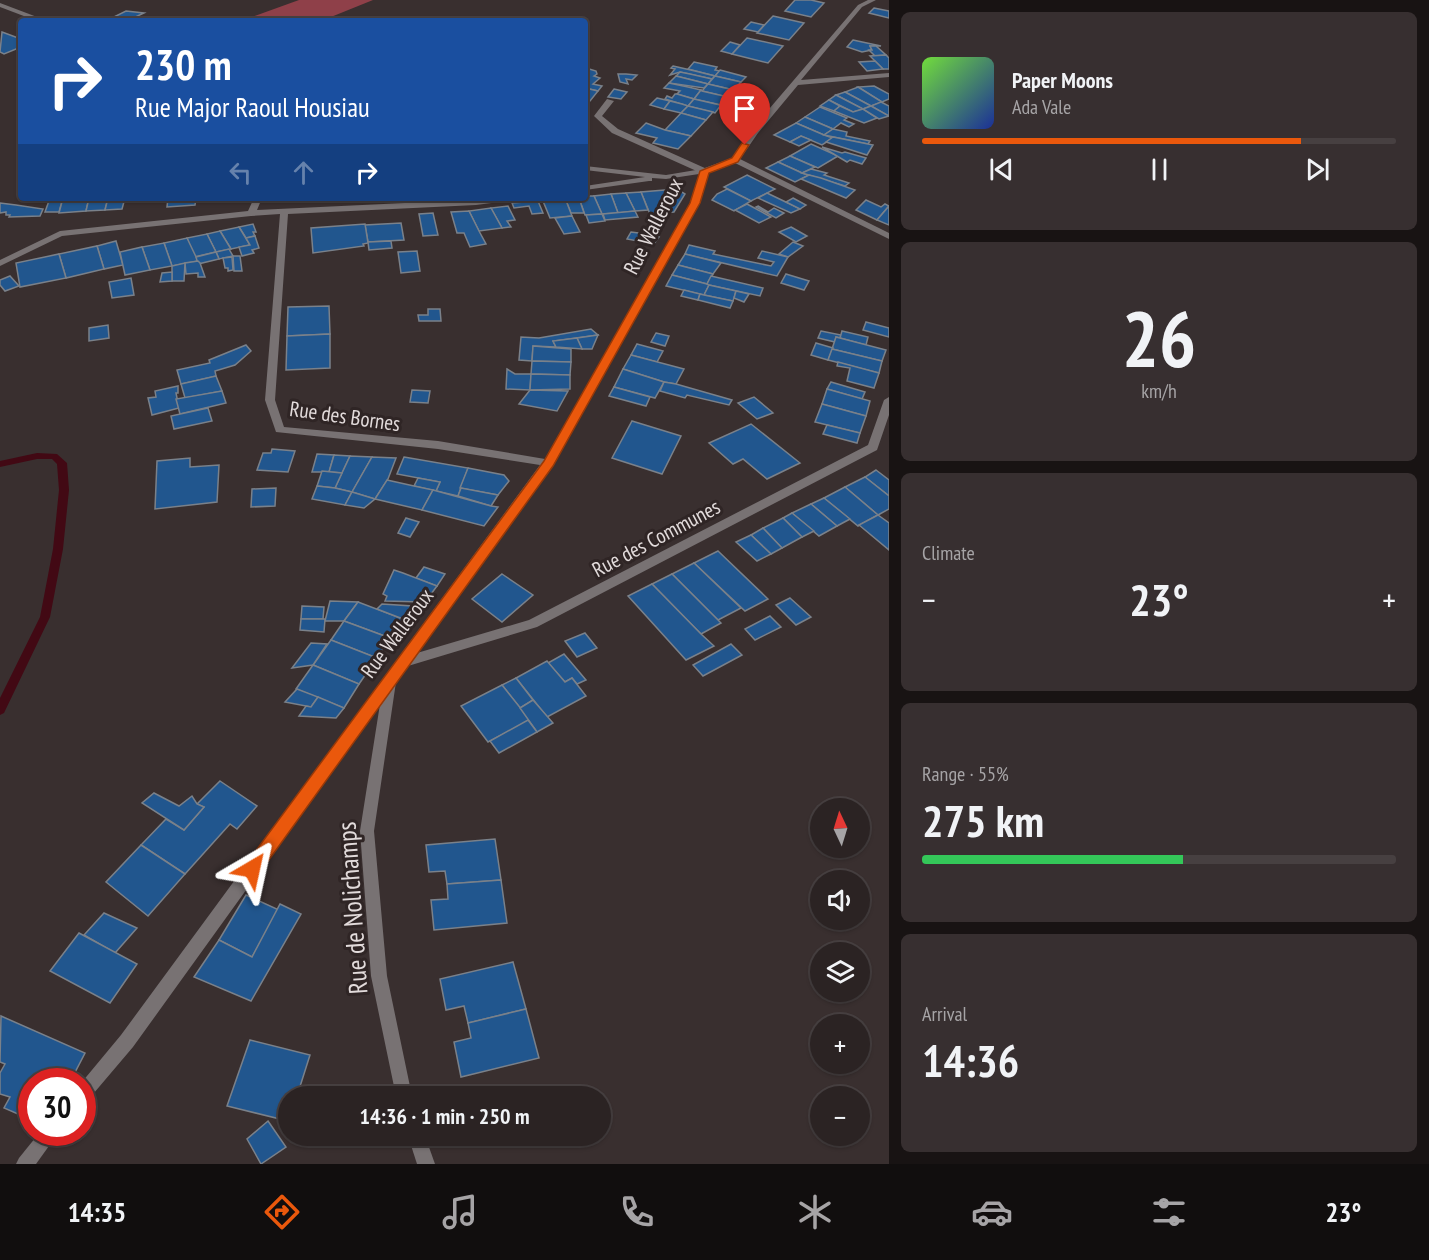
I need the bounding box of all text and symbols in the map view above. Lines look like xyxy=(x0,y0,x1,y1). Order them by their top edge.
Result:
text: 230 m xyxy=(135,37,232,92)
icon: right xyxy=(36,42,114,120)
text: Paper Moons xyxy=(1012,66,1113,94)
pin xyxy=(719,83,770,145)
text: Rue Major Raoul Housiau xyxy=(135,90,370,124)
icon: arrive xyxy=(728,92,761,125)
text: Ada Vale xyxy=(1012,94,1071,120)
icon: previous xyxy=(985,153,1018,186)
icon: pause xyxy=(1143,153,1176,186)
icon: next xyxy=(1301,153,1334,186)
icon: left xyxy=(224,156,257,189)
icon: ahead xyxy=(287,156,320,189)
icon: right xyxy=(350,156,383,189)
street label: Rue Walleroux xyxy=(617,173,689,279)
text: 26 xyxy=(1122,288,1196,389)
text: km/h xyxy=(1141,378,1177,404)
street label: Rue des Bornes xyxy=(288,395,402,437)
street label: Rue des Communes xyxy=(587,493,725,583)
text: Climate xyxy=(922,540,975,566)
text: 23° xyxy=(1129,570,1189,628)
text: − xyxy=(922,578,936,621)
text: + xyxy=(1382,578,1396,621)
street label: Rue Walleroux xyxy=(355,583,440,683)
text: Range · 55% xyxy=(922,761,1009,787)
text: 275 km xyxy=(922,791,1044,849)
north arrow xyxy=(810,798,870,858)
map controls xyxy=(810,798,870,1146)
street label: Rue de Nolichamps xyxy=(330,821,374,995)
position arrow xyxy=(220,837,284,901)
button: sound xyxy=(810,870,870,930)
button: layers xyxy=(810,942,870,1002)
text: Arrival xyxy=(922,1001,967,1027)
button: + xyxy=(810,1014,870,1074)
text: 14:36 xyxy=(922,1031,1019,1089)
speed limit sign: 30 xyxy=(18,1068,96,1146)
button: − xyxy=(810,1086,870,1146)
text: 14:36 · 1 min · 250 m xyxy=(359,1102,530,1130)
icon: directions xyxy=(261,1191,303,1233)
icon: music xyxy=(439,1191,481,1233)
icon: phone xyxy=(616,1191,658,1233)
icon: climate xyxy=(794,1191,836,1233)
icon: car xyxy=(971,1191,1013,1233)
icon: filters xyxy=(1148,1191,1190,1233)
text: 14:35 xyxy=(68,1195,126,1229)
text: 23° xyxy=(1326,1195,1361,1229)

